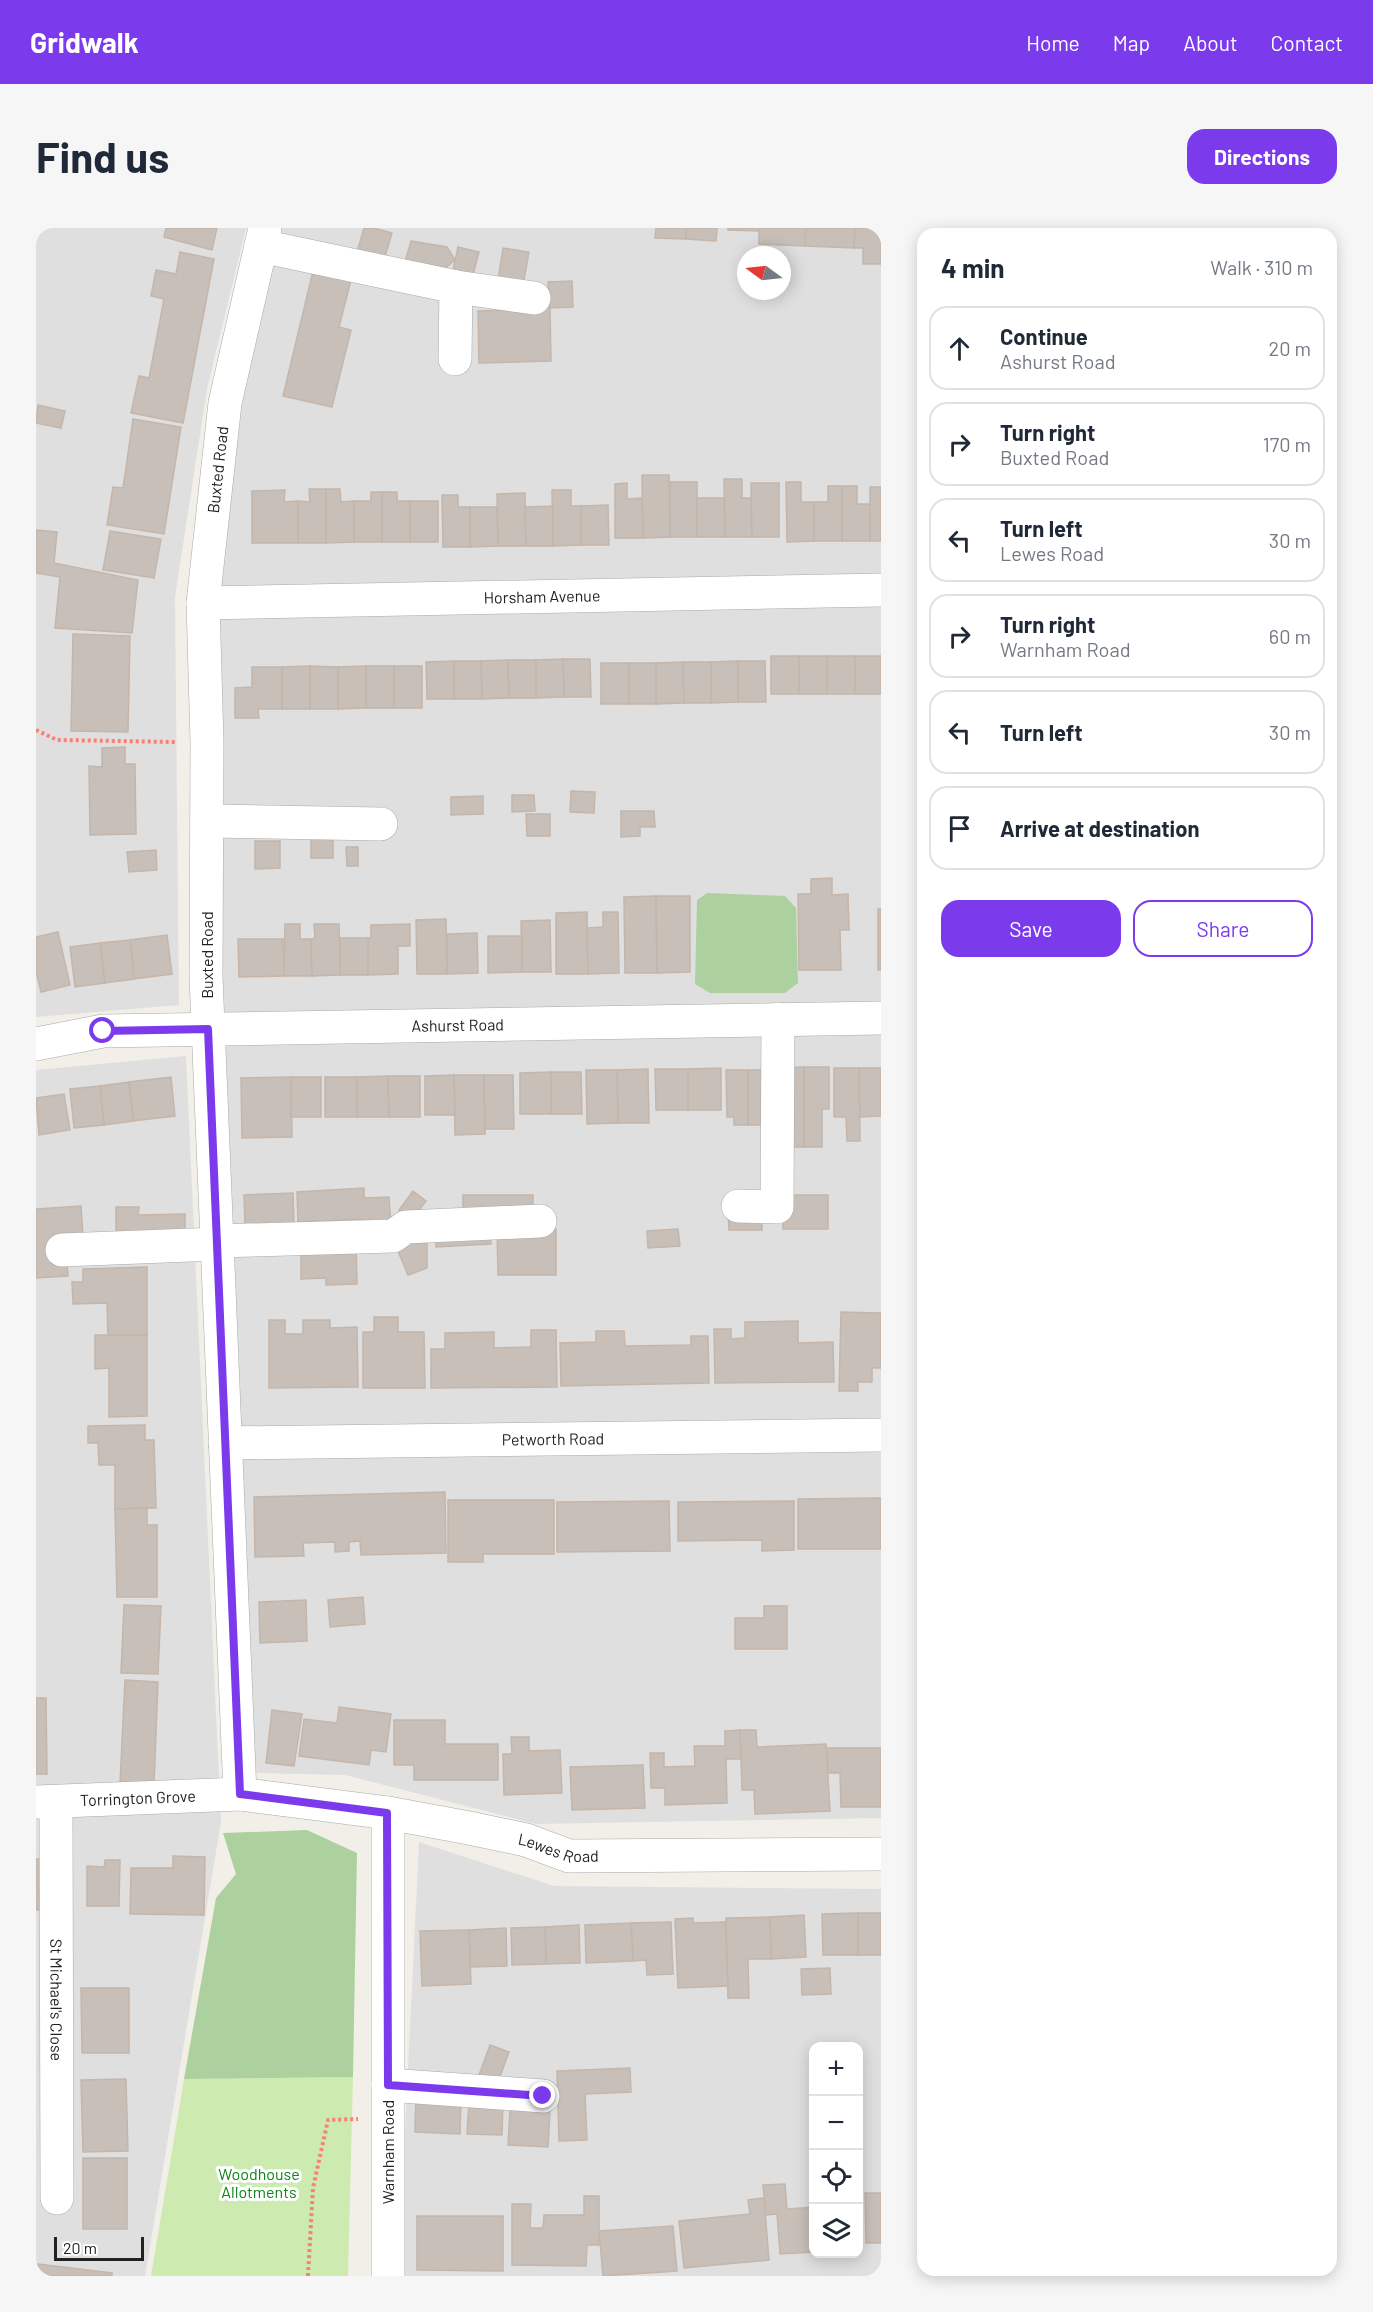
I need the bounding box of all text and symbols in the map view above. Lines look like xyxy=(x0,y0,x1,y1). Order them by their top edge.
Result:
text: Gridwalk xyxy=(30,25,139,59)
text: Home xyxy=(1026,30,1080,55)
text: Map xyxy=(1113,30,1150,55)
text: About xyxy=(1183,30,1238,55)
text: Contact xyxy=(1271,30,1343,55)
button: Directions xyxy=(1187,129,1337,184)
text: Find us xyxy=(36,131,169,181)
north arrow xyxy=(737,246,791,300)
text: 4 min xyxy=(941,252,1005,283)
text: Walk · 310 m xyxy=(1210,255,1313,279)
text: Continue xyxy=(1000,323,1088,349)
icon: ahead xyxy=(943,332,976,365)
text: 20 m xyxy=(1268,336,1311,360)
text: Ashurst Road xyxy=(1000,349,1116,373)
text: Turn right xyxy=(1000,419,1095,445)
street label: Buxted Road xyxy=(203,425,231,514)
icon: right xyxy=(943,428,976,461)
text: 170 m xyxy=(1263,432,1311,456)
text: Buxted Road xyxy=(1000,445,1109,469)
text: Turn left xyxy=(1000,515,1083,541)
icon: left xyxy=(943,524,976,557)
text: 30 m xyxy=(1269,528,1311,552)
text: Lewes Road xyxy=(1000,541,1104,565)
street label: Horsham Avenue xyxy=(483,585,600,607)
text: Turn right xyxy=(1000,611,1095,637)
icon: right xyxy=(943,620,976,653)
text: 60 m xyxy=(1269,624,1311,648)
text: Warnham Road xyxy=(1000,637,1131,661)
icon: left xyxy=(943,716,976,749)
text: Turn left xyxy=(1000,719,1083,745)
text: 30 m xyxy=(1269,720,1311,744)
icon: arrive xyxy=(943,812,976,845)
text: Arrive at destination xyxy=(1000,815,1199,841)
button: Save xyxy=(941,900,1121,957)
button: Share xyxy=(1133,900,1313,957)
street label: Buxted Road xyxy=(197,911,216,999)
street label: Ashurst Road xyxy=(411,1014,504,1035)
route start xyxy=(89,1017,115,1043)
street label: Petworth Road xyxy=(502,1428,604,1449)
street label: Torrington Grove xyxy=(80,1786,196,1809)
street label: Lewes Road xyxy=(517,1829,599,1866)
street label: St Michael's Close xyxy=(47,1939,67,2061)
map controls xyxy=(809,2042,863,2258)
button: + xyxy=(809,2042,863,2096)
route end xyxy=(529,2082,555,2108)
button: − xyxy=(809,2096,863,2150)
street label: Warnham Road xyxy=(378,2100,397,2204)
button: locate xyxy=(809,2150,863,2204)
park label: Woodhouse Allotments xyxy=(218,2164,300,2201)
button: layers xyxy=(809,2204,863,2258)
scale bar xyxy=(54,2234,144,2262)
text: 20 m xyxy=(63,2238,97,2257)

